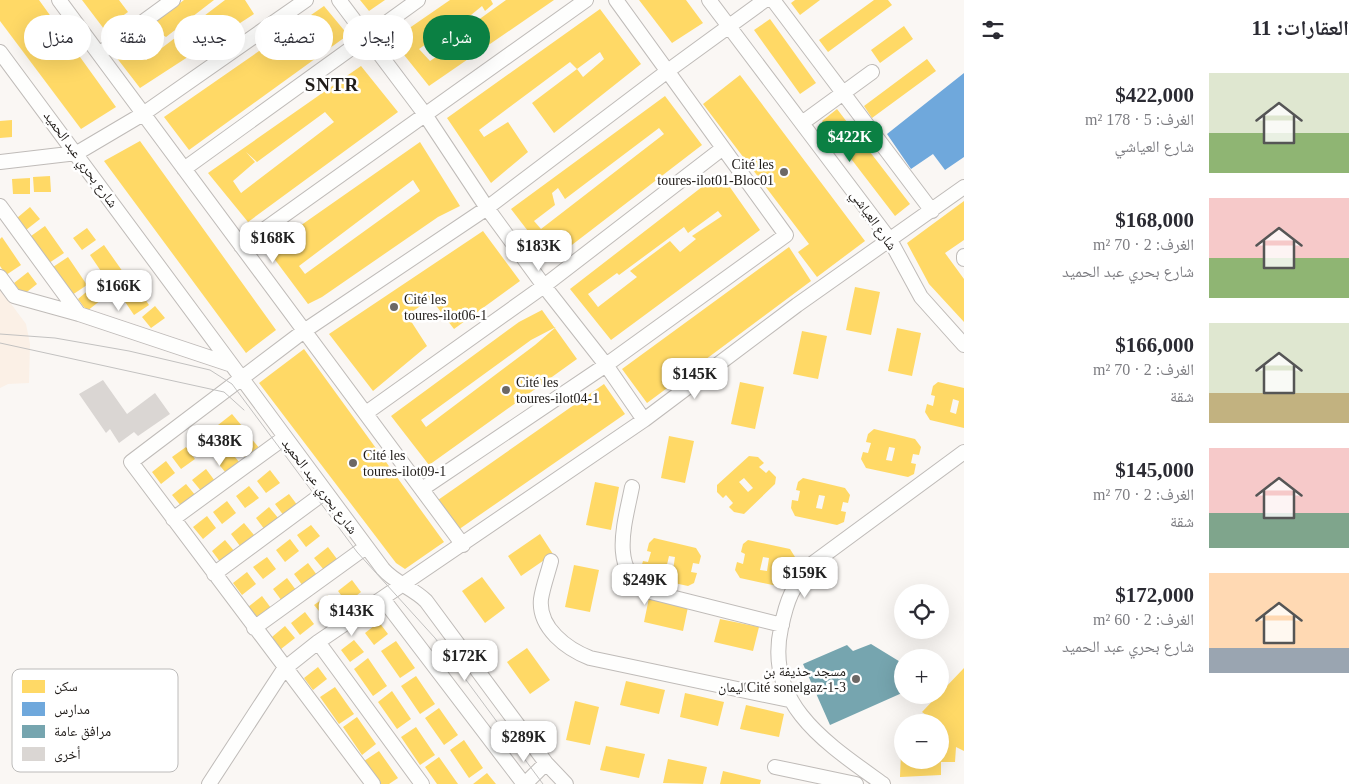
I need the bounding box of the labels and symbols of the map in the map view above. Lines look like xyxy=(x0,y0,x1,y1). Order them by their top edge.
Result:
district label: SNTR xyxy=(305,74,359,95)
street label: شارع بحري عبد الحميد xyxy=(38,108,121,213)
pin: $422K xyxy=(815,120,885,163)
place label: Cité les toures-ilot01-Bloc01 xyxy=(657,157,774,188)
marker: Cité les toures-ilot01-Bloc01 xyxy=(778,166,790,178)
street label: شارع العياشي xyxy=(845,187,900,255)
pin: $168K xyxy=(238,222,308,264)
pin: $183K xyxy=(504,230,574,272)
pin: $166K xyxy=(84,270,154,312)
place label: Cité les toures-ilot06-1 xyxy=(404,292,487,323)
marker: Cité les toures-ilot06-1 xyxy=(388,301,400,313)
pin: $145K xyxy=(660,358,730,400)
place label: Cité les toures-ilot04-1 xyxy=(516,375,599,406)
marker: Cité les toures-ilot04-1 xyxy=(500,384,512,396)
pin: $438K xyxy=(185,424,255,467)
street label: شارع بحري عبد الحميد xyxy=(276,436,360,539)
place label: Cité les toures-ilot09-1 xyxy=(363,448,446,479)
marker: Cité les toures-ilot09-1 xyxy=(347,457,359,469)
pin: $159K xyxy=(770,556,840,599)
pin: $249K xyxy=(610,564,680,606)
pin: $143K xyxy=(317,594,387,637)
pin: $172K xyxy=(430,640,500,682)
place label: مسجد حذيفة بن اليمانCité sonelgaz-1-3 xyxy=(718,664,846,696)
legend xyxy=(12,669,178,772)
marker: مسجد حذيفة بن اليمانCité sonelgaz-1-3 xyxy=(850,673,862,685)
text: سكن xyxy=(54,679,78,695)
text: مدارس xyxy=(54,702,90,718)
pin: $289K xyxy=(489,720,559,763)
text: مرافق عامة xyxy=(54,724,111,741)
text: أخرى xyxy=(54,746,81,763)

